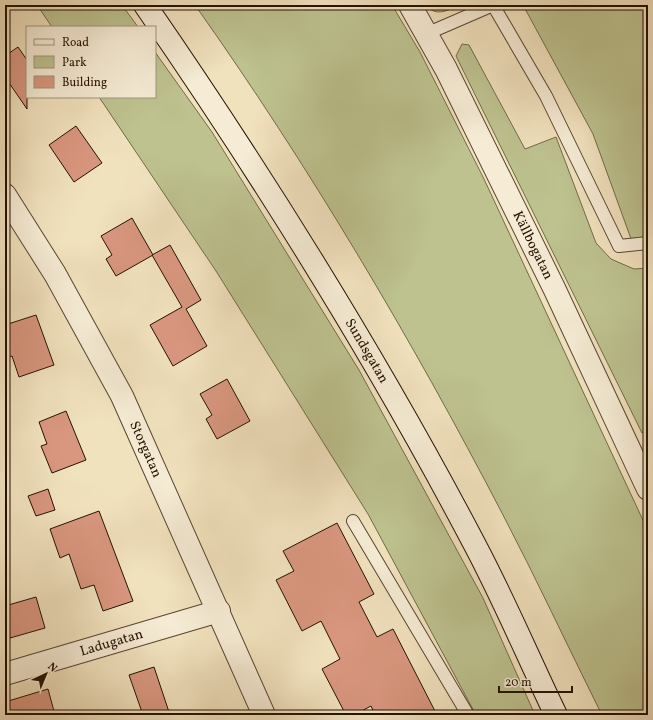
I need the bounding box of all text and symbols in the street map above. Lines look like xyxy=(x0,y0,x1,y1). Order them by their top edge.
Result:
legend xyxy=(26,26,156,98)
text: Road xyxy=(62,35,89,51)
text: Park xyxy=(62,55,87,71)
text: Building xyxy=(62,75,107,91)
street label: Källbogatan xyxy=(508,208,558,283)
street label: Sundsgatan xyxy=(340,315,393,387)
street label: Storgatan xyxy=(125,418,167,481)
street label: Ladugatan xyxy=(78,624,145,661)
north arrow xyxy=(26,654,66,694)
text: N xyxy=(44,660,60,676)
scale bar xyxy=(499,668,572,694)
text: 20 m xyxy=(505,675,532,691)

